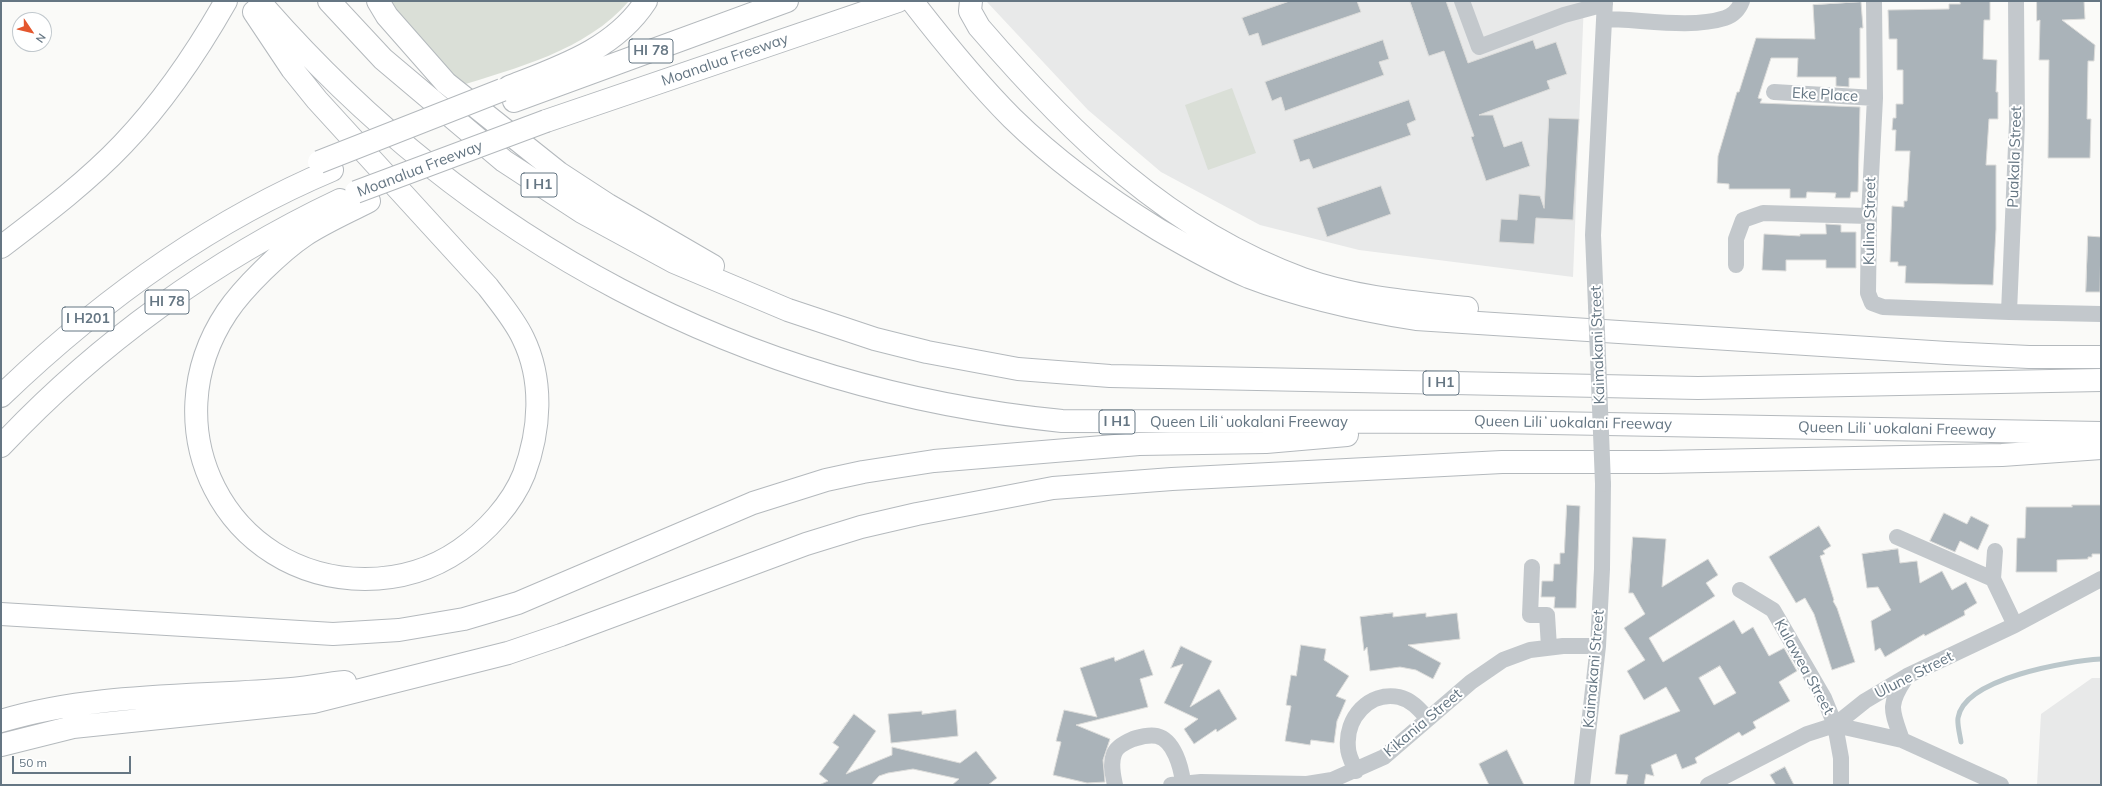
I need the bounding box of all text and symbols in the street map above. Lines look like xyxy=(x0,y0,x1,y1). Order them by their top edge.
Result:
north arrow xyxy=(12,12,52,52)
street label: Moanalua Freeway xyxy=(659,30,791,90)
text: N xyxy=(33,31,49,46)
road number: HI 78 xyxy=(629,39,673,63)
street label: Eke Place xyxy=(1791,84,1859,106)
street label: Puakala Street xyxy=(2004,106,2026,208)
street label: Moanalua Freeway xyxy=(355,137,485,201)
road number: I H1 xyxy=(521,173,557,197)
street label: Kulina Street xyxy=(1860,177,1880,265)
street label: Kaimakani Street xyxy=(1587,285,1609,405)
road number: HI 78 xyxy=(145,290,189,314)
road number: I H201 xyxy=(62,307,114,331)
road number: I H1 xyxy=(1423,371,1459,395)
road number: I H1 xyxy=(1099,410,1135,434)
street label: Queen Liliʻuokalani Freeway xyxy=(1474,412,1672,434)
street label: Queen Liliʻuokalani Freeway xyxy=(1150,413,1348,431)
street label: Queen Liliʻuokalani Freeway xyxy=(1798,418,1996,440)
street label: Kaimakani Street xyxy=(1580,609,1608,729)
street label: Kulawea Street xyxy=(1770,616,1838,718)
street label: Ulune Street xyxy=(1872,648,1956,702)
street label: Kikania Street xyxy=(1380,685,1466,761)
scale bar xyxy=(14,748,133,774)
text: 50 m xyxy=(19,755,47,770)

